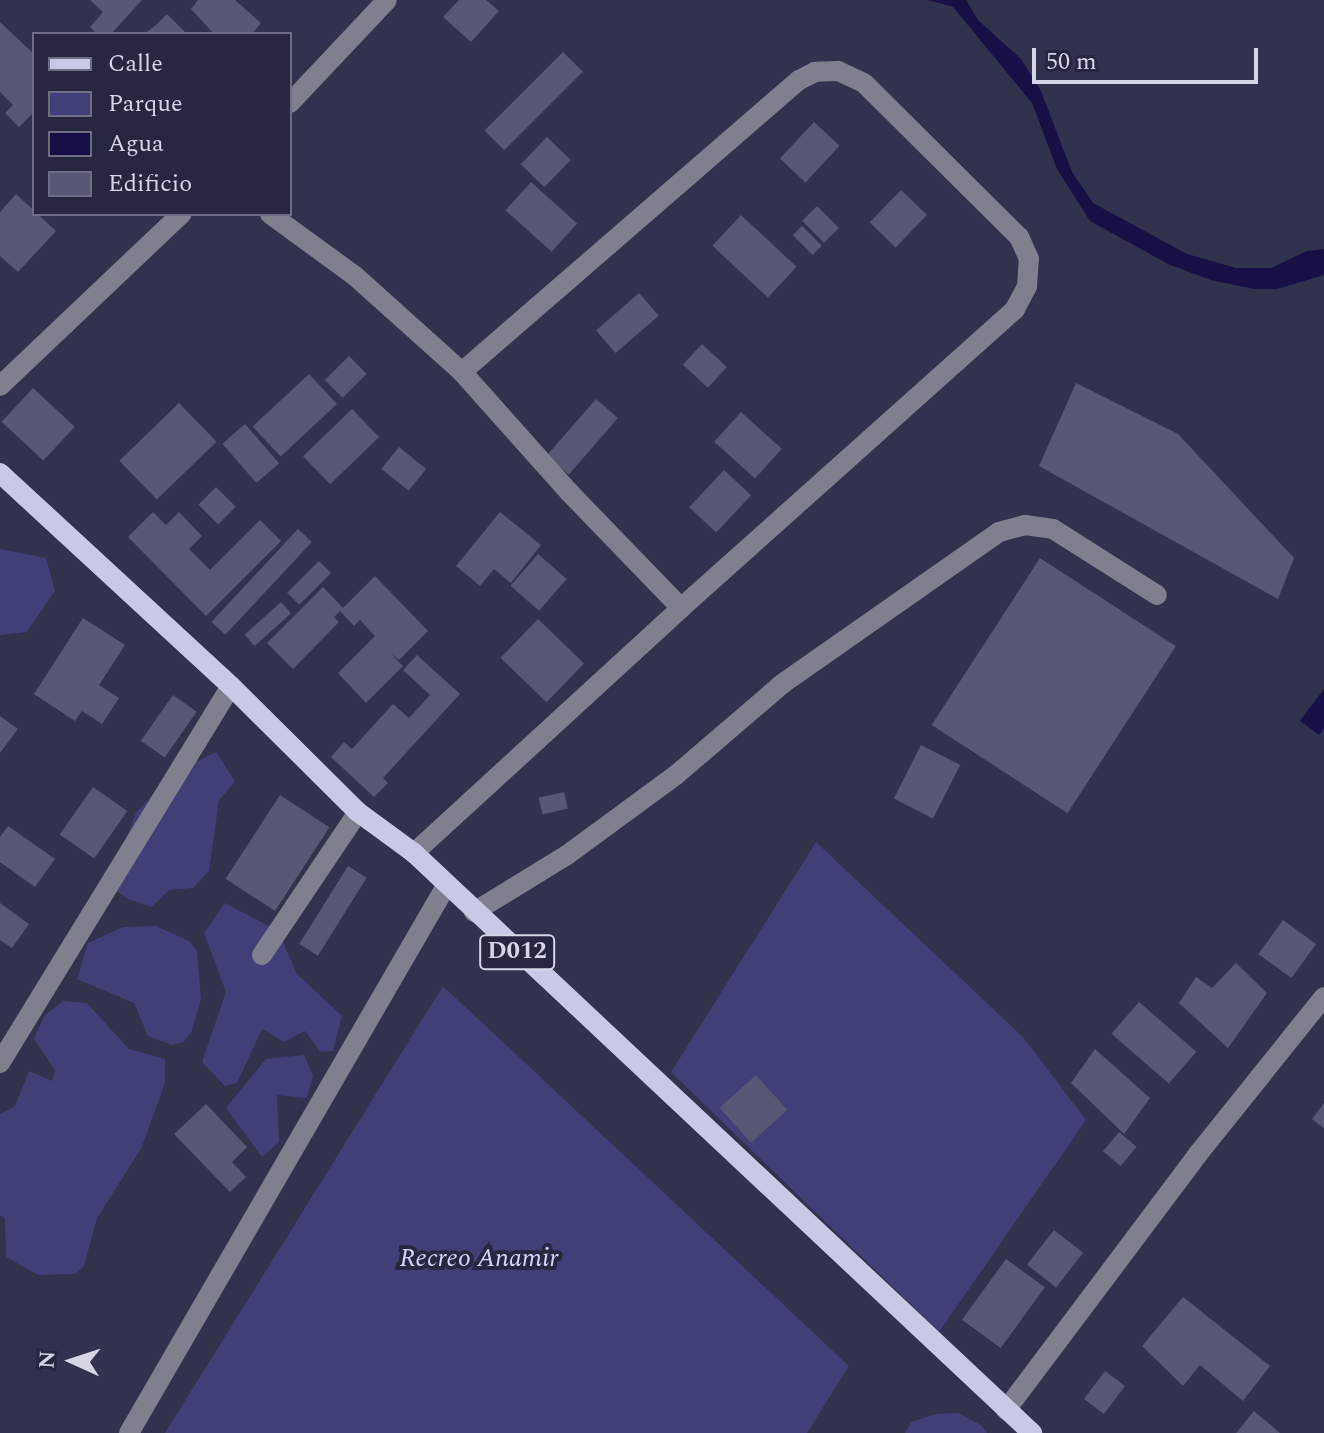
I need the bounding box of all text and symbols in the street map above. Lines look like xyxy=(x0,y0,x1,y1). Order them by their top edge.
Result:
legend xyxy=(32,32,292,216)
scale bar xyxy=(1036,32,1262,82)
text: 50 m xyxy=(1046,44,1097,80)
text: Calle xyxy=(108,46,163,82)
text: Parque xyxy=(108,86,183,122)
text: Agua xyxy=(108,126,164,162)
text: Edificio xyxy=(108,166,192,202)
road number: D012 xyxy=(479,932,555,972)
park label: Recreo Anamir xyxy=(399,1243,559,1275)
north arrow xyxy=(32,1321,112,1401)
text: N xyxy=(31,1350,64,1370)

